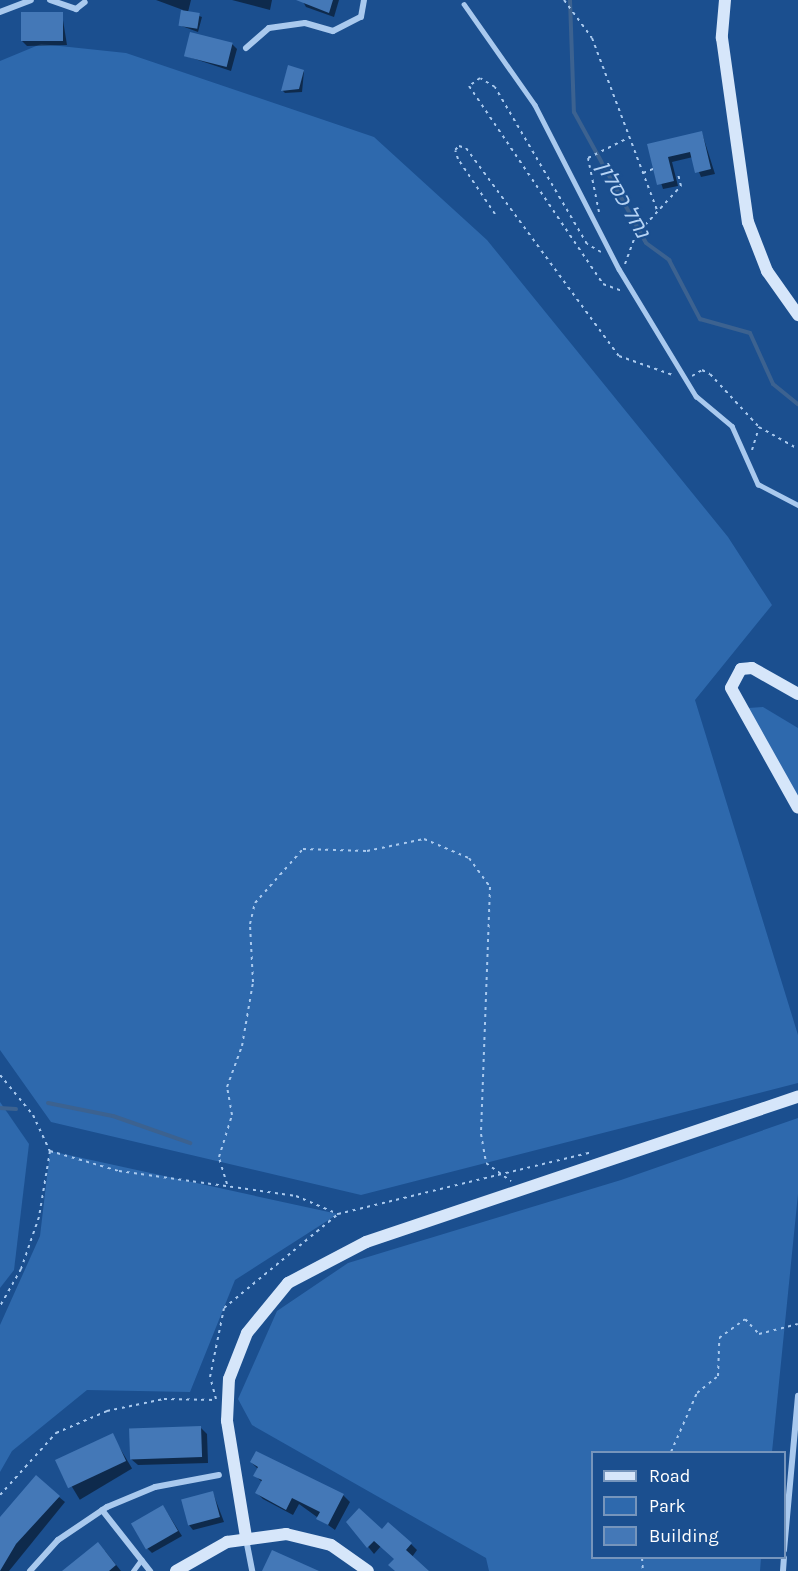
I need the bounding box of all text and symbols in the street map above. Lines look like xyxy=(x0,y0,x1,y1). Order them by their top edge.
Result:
water label: נחל כסלון xyxy=(591,156,655,242)
legend xyxy=(591,1451,786,1559)
text: Road xyxy=(649,1465,690,1487)
text: Park xyxy=(649,1495,686,1517)
text: Building xyxy=(649,1525,719,1547)

